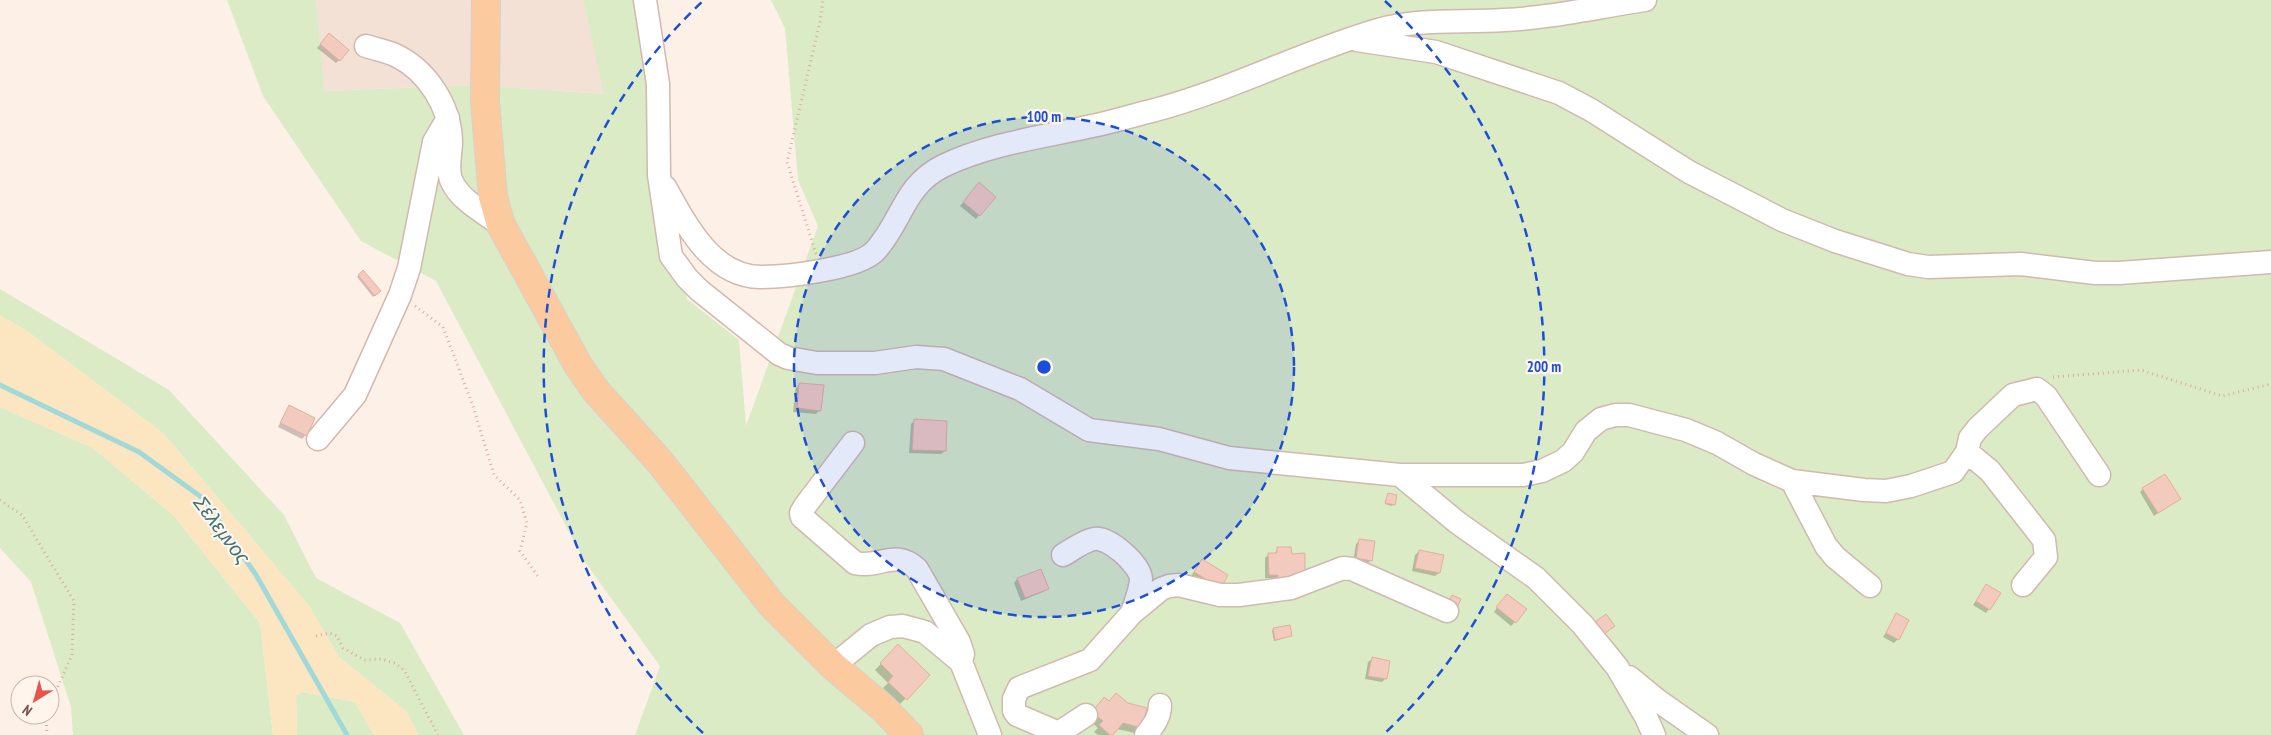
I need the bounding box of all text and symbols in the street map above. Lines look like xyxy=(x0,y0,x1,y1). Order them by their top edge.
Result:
text: 100 m xyxy=(1027,107,1061,126)
text: 200 m xyxy=(1527,357,1561,376)
centre of rings xyxy=(1035,358,1053,376)
water label: Σέλεμνος xyxy=(187,490,256,570)
north arrow xyxy=(10,675,60,725)
text: N xyxy=(19,701,36,720)

